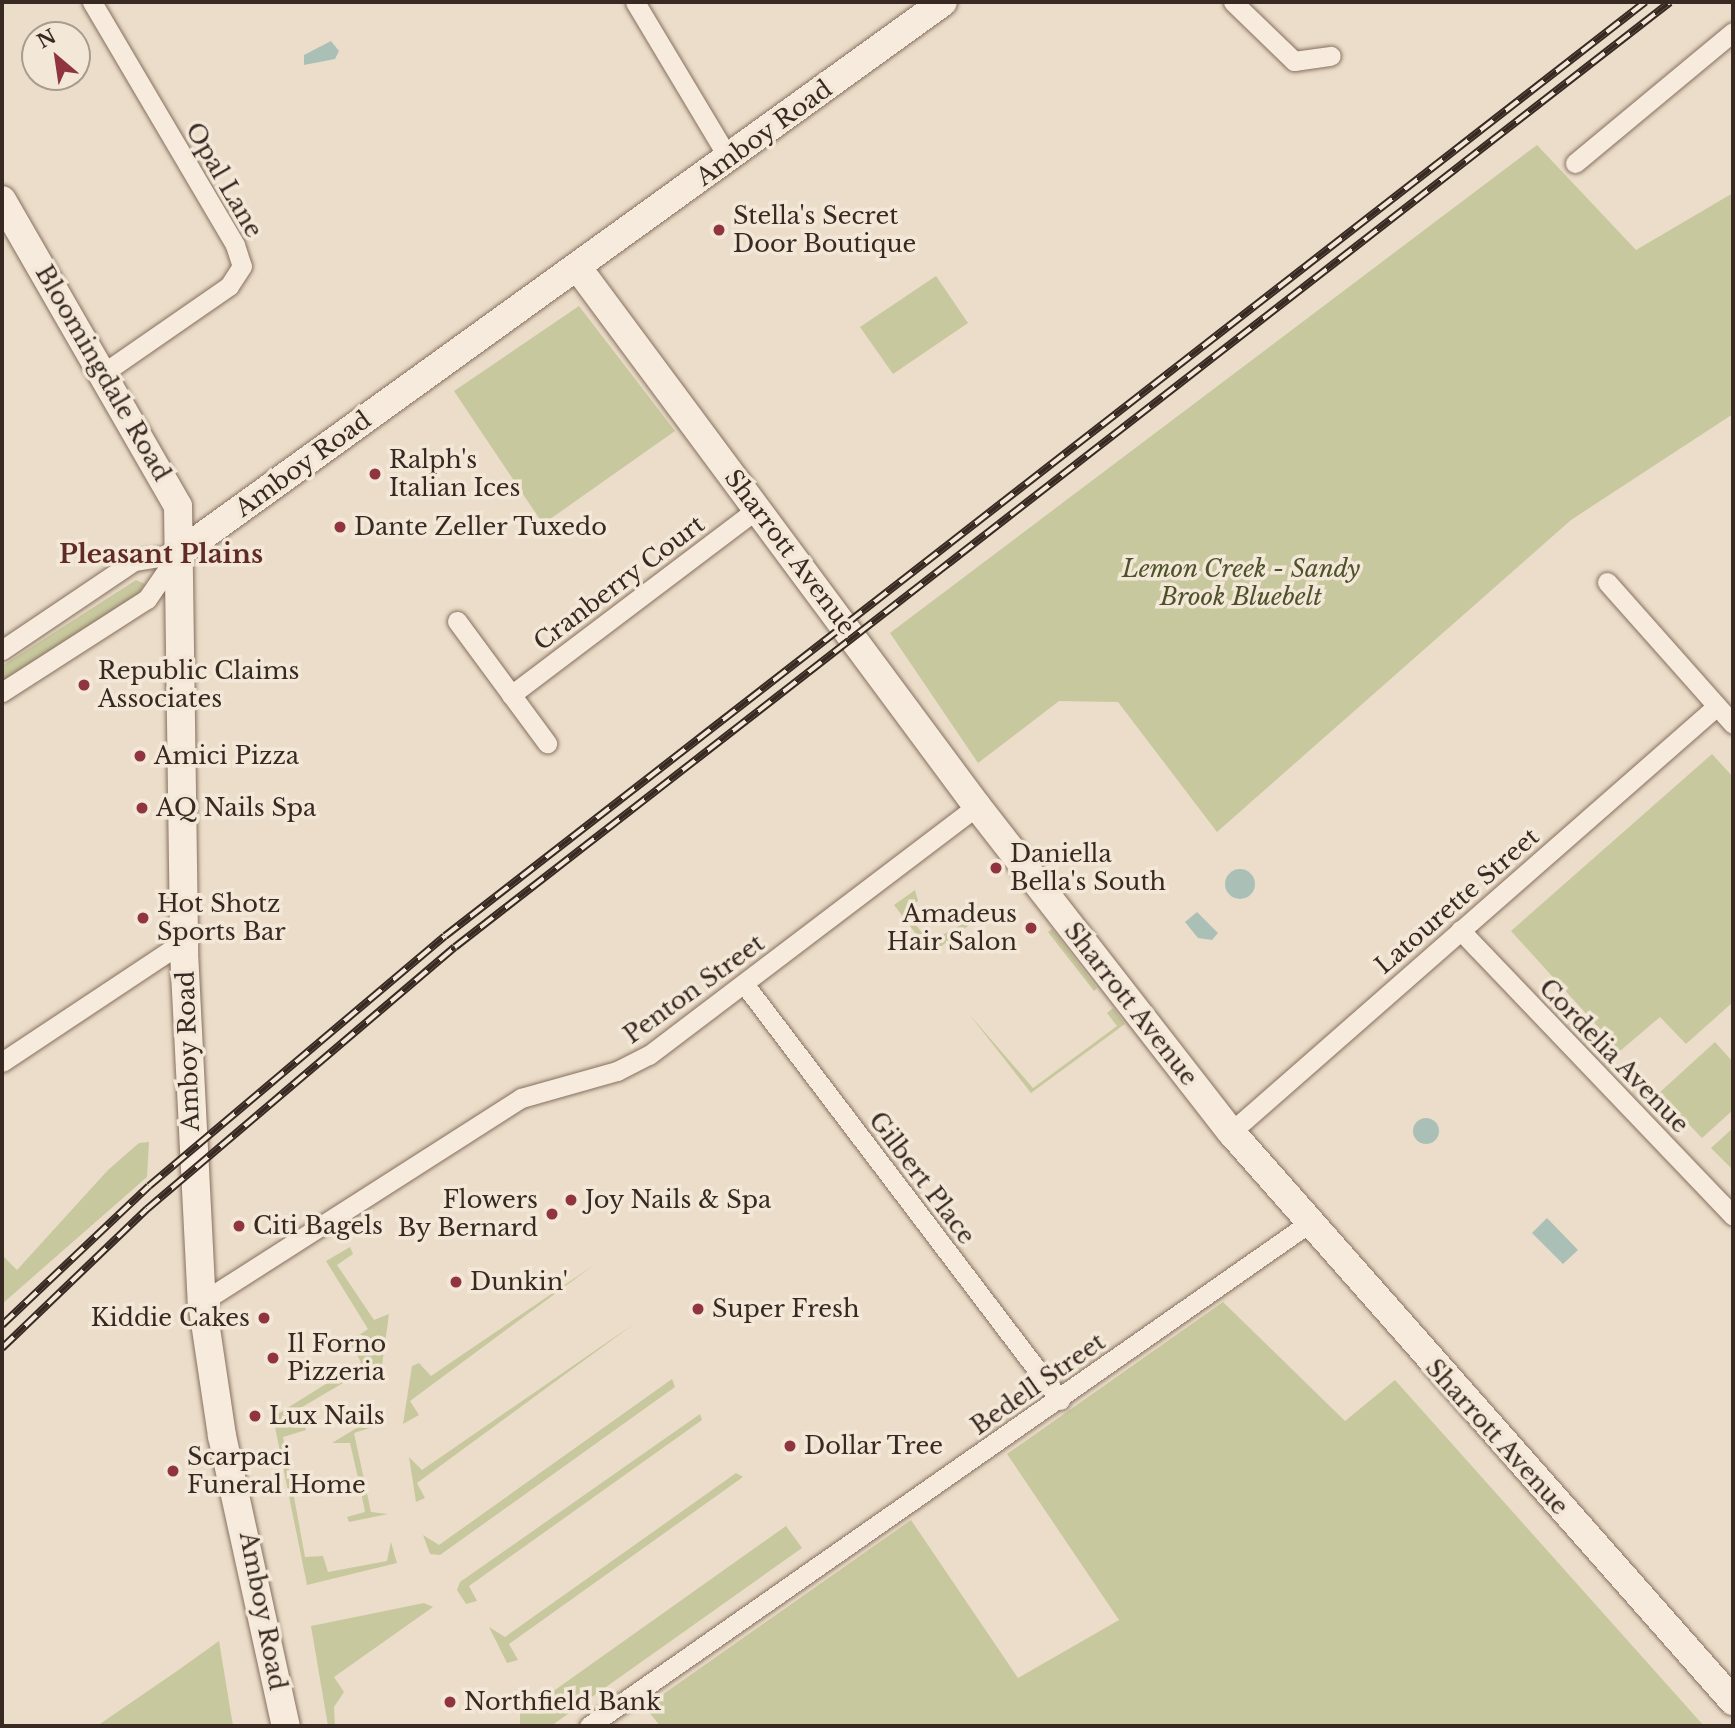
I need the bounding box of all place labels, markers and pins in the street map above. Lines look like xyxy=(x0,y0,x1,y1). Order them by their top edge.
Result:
place label: Stella's Secret Door Boutique xyxy=(733,202,917,258)
marker: Stella's Secret Door Boutique xyxy=(711,222,727,238)
place label: Ralph's Italian Ices xyxy=(389,446,520,502)
marker: Ralph's Italian Ices xyxy=(367,466,383,482)
place label: Dante Zeller Tuxedo xyxy=(354,513,608,541)
marker: Dante Zeller Tuxedo xyxy=(332,519,348,535)
place label: Republic Claims Associates xyxy=(98,657,299,713)
marker: Republic Claims Associates xyxy=(76,677,92,693)
place label: Amici Pizza xyxy=(154,742,299,770)
marker: Amici Pizza xyxy=(132,748,148,764)
place label: AQ Nails Spa xyxy=(156,794,316,822)
marker: AQ Nails Spa xyxy=(134,800,150,816)
place label: Daniella Bella's South xyxy=(1010,840,1166,896)
marker: Daniella Bella's South xyxy=(988,860,1004,876)
place label: Hot Shotz Sports Bar xyxy=(157,890,286,946)
place label: Amadeus Hair Salon xyxy=(886,900,1017,956)
marker: Hot Shotz Sports Bar xyxy=(135,910,151,926)
marker: Amadeus Hair Salon xyxy=(1023,920,1039,936)
place label: Flowers By Bernard xyxy=(397,1186,538,1242)
place label: Joy Nails & Spa xyxy=(585,1186,772,1214)
marker: Joy Nails & Spa xyxy=(563,1192,579,1208)
marker: Flowers By Bernard xyxy=(544,1206,560,1222)
place label: Citi Bagels xyxy=(253,1212,383,1240)
marker: Citi Bagels xyxy=(231,1218,247,1234)
place label: Dunkin' xyxy=(470,1268,568,1296)
marker: Dunkin' xyxy=(448,1274,464,1290)
place label: Super Fresh xyxy=(712,1295,860,1323)
marker: Super Fresh xyxy=(690,1301,706,1317)
place label: Kiddie Cakes xyxy=(91,1304,250,1332)
marker: Kiddie Cakes xyxy=(256,1310,272,1326)
place label: Il Forno Pizzeria xyxy=(287,1330,386,1386)
marker: Il Forno Pizzeria xyxy=(265,1350,281,1366)
place label: Lux Nails xyxy=(269,1402,385,1430)
marker: Lux Nails xyxy=(247,1408,263,1424)
place label: Dollar Tree xyxy=(804,1432,944,1460)
marker: Dollar Tree xyxy=(782,1438,798,1454)
place label: Scarpaci Funeral Home xyxy=(187,1443,366,1499)
marker: Scarpaci Funeral Home xyxy=(165,1463,181,1479)
place label: Northfield Bank xyxy=(464,1688,661,1716)
marker: Northfield Bank xyxy=(442,1694,458,1710)

